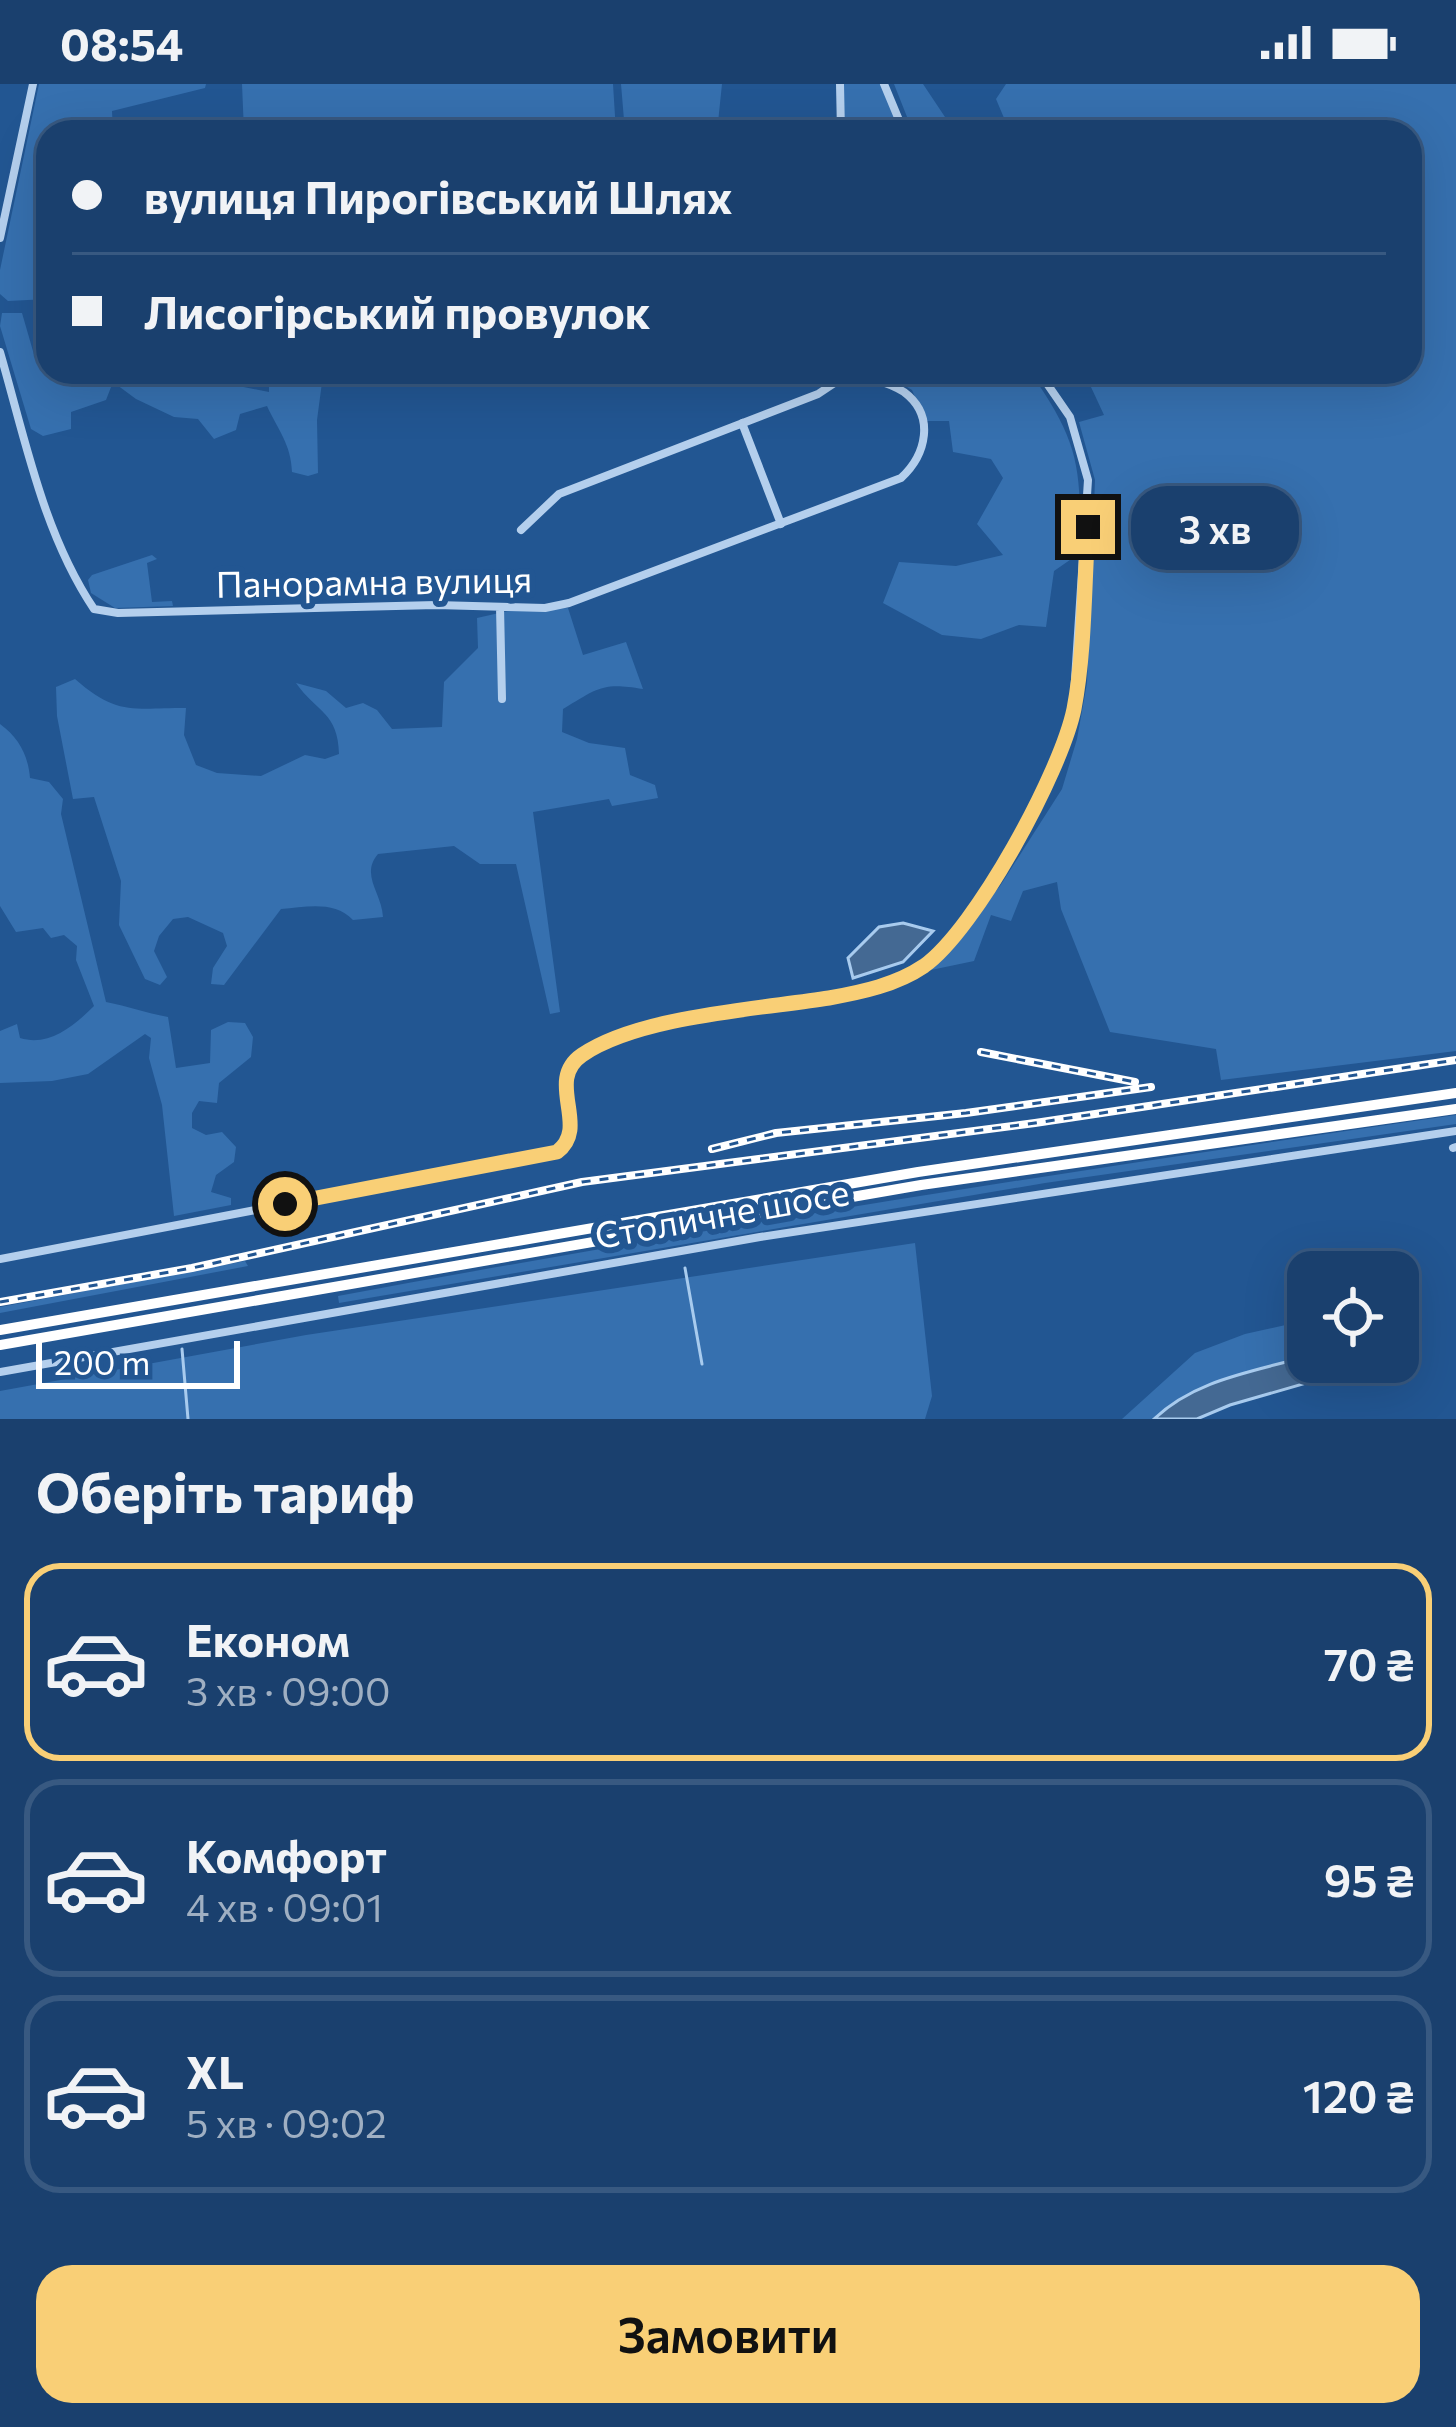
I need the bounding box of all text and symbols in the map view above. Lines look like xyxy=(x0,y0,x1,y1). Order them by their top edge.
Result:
text: 08:54 xyxy=(60,15,183,70)
text: вулиця Пирогівський Шлях xyxy=(144,168,733,223)
text: Лисогірський провулок xyxy=(144,283,651,338)
callout: 3 хв xyxy=(1130,485,1298,569)
route end xyxy=(1061,500,1115,554)
text: 3 хв xyxy=(1179,504,1251,552)
street label: Панорамна вулиця xyxy=(215,555,533,605)
street label: Столичне шосе xyxy=(591,1168,852,1256)
route start xyxy=(258,1177,312,1231)
map controls xyxy=(1287,1251,1419,1383)
button: locate xyxy=(1287,1251,1419,1383)
scale bar xyxy=(36,1335,240,1388)
text: 200 m xyxy=(54,1341,150,1382)
text: Оберіть тариф xyxy=(36,1458,414,1524)
icon: car xyxy=(42,1608,150,1716)
text: Економ xyxy=(186,1611,350,1666)
text: 70 ₴ xyxy=(1324,1635,1414,1690)
text: 3 хв · 09:00 xyxy=(186,1666,391,1714)
icon: car xyxy=(42,1824,150,1932)
text: Комфорт xyxy=(186,1827,387,1882)
text: 95 ₴ xyxy=(1324,1851,1414,1906)
text: 4 хв · 09:01 xyxy=(186,1882,383,1930)
icon: car xyxy=(42,2040,150,2148)
text: XL xyxy=(186,2043,244,2098)
text: 120 ₴ xyxy=(1303,2067,1414,2122)
text: 5 хв · 09:02 xyxy=(186,2098,387,2146)
button: Замовити xyxy=(36,2265,1420,2403)

